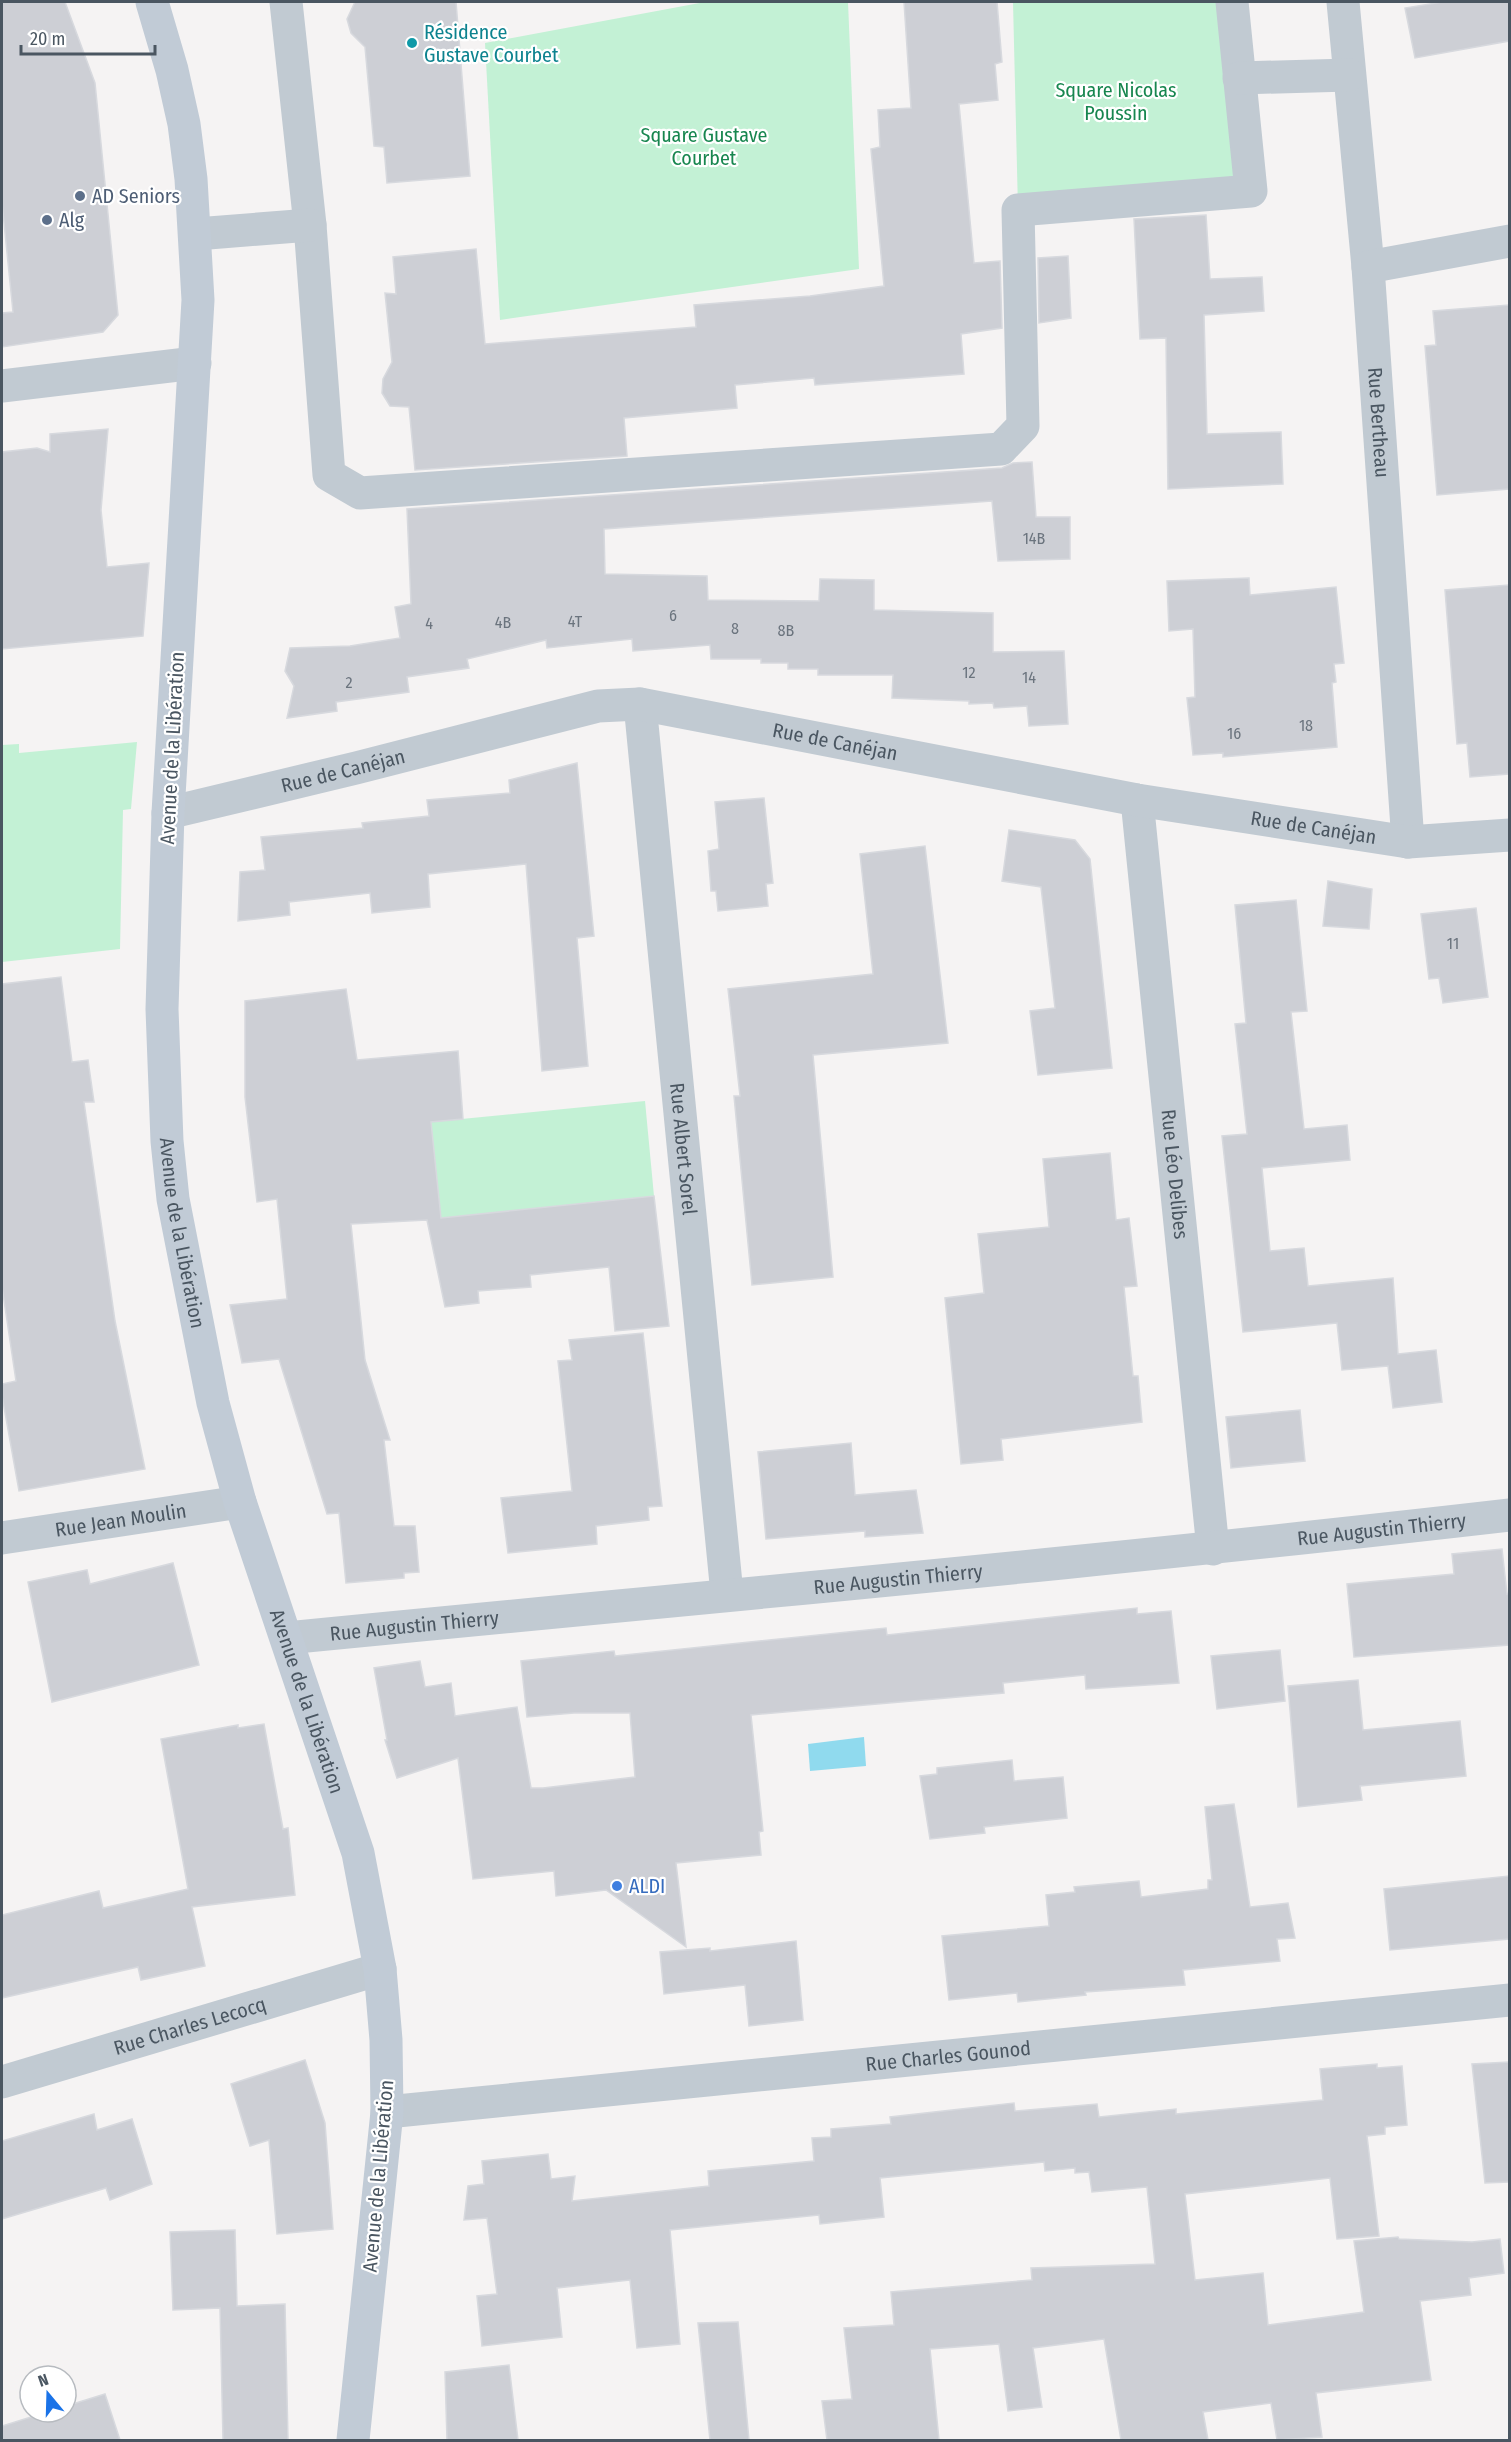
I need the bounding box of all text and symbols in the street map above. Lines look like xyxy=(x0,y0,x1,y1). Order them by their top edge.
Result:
scale bar xyxy=(21,18,154,56)
place label: Résidence Gustave Courbet xyxy=(424,20,559,67)
text: 20 m xyxy=(30,28,65,50)
marker: Résidence Gustave Courbet xyxy=(405,36,419,50)
park label: Square Nicolas Poussin xyxy=(1055,78,1177,125)
park label: Square Gustave Courbet xyxy=(641,123,767,170)
place label: AD Seniors xyxy=(92,184,180,208)
marker: AD Seniors xyxy=(73,189,87,203)
place label: Alg xyxy=(59,208,85,232)
marker: Alg xyxy=(40,213,54,227)
street label: Rue Bertheau xyxy=(1363,366,1395,479)
house number: 14B xyxy=(1023,529,1046,548)
house number: 6 xyxy=(669,606,677,625)
house number: 4T xyxy=(568,612,583,631)
house number: 4B xyxy=(495,613,511,632)
house number: 4 xyxy=(425,614,433,633)
house number: 8 xyxy=(731,619,739,638)
house number: 8B xyxy=(778,621,795,640)
street label: Avenue de la Libération xyxy=(155,651,189,845)
house number: 12 xyxy=(962,663,976,682)
house number: 14 xyxy=(1022,668,1036,687)
house number: 2 xyxy=(345,673,353,692)
house number: 18 xyxy=(1299,716,1313,735)
street label: Rue de Canéjan xyxy=(771,718,900,766)
house number: 16 xyxy=(1227,724,1241,743)
street label: Rue de Canéjan xyxy=(279,744,408,798)
street label: Rue de Canéjan xyxy=(1249,806,1378,849)
house number: 11 xyxy=(1447,934,1459,953)
street label: Rue Albert Sorel xyxy=(665,1082,702,1216)
street label: Rue Léo Delibes xyxy=(1156,1108,1193,1240)
street label: Avenue de la Libération xyxy=(155,1136,210,1330)
street label: Rue Jean Moulin xyxy=(53,1498,188,1542)
street label: Rue Augustin Thierry xyxy=(1296,1508,1467,1551)
street label: Rue Augustin Thierry xyxy=(813,1559,984,1599)
street label: Avenue de la Libération xyxy=(265,1606,349,1797)
street label: Rue Augustin Thierry xyxy=(329,1606,500,1646)
place label: ALDI xyxy=(629,1874,665,1898)
marker: ALDI xyxy=(610,1879,624,1893)
street label: Rue Charles Lecocq xyxy=(111,1992,269,2060)
street label: Rue Charles Gounod xyxy=(864,2036,1032,2076)
street label: Avenue de la Libération xyxy=(358,2079,398,2273)
north arrow xyxy=(18,2364,78,2424)
text: N xyxy=(36,2370,51,2391)

